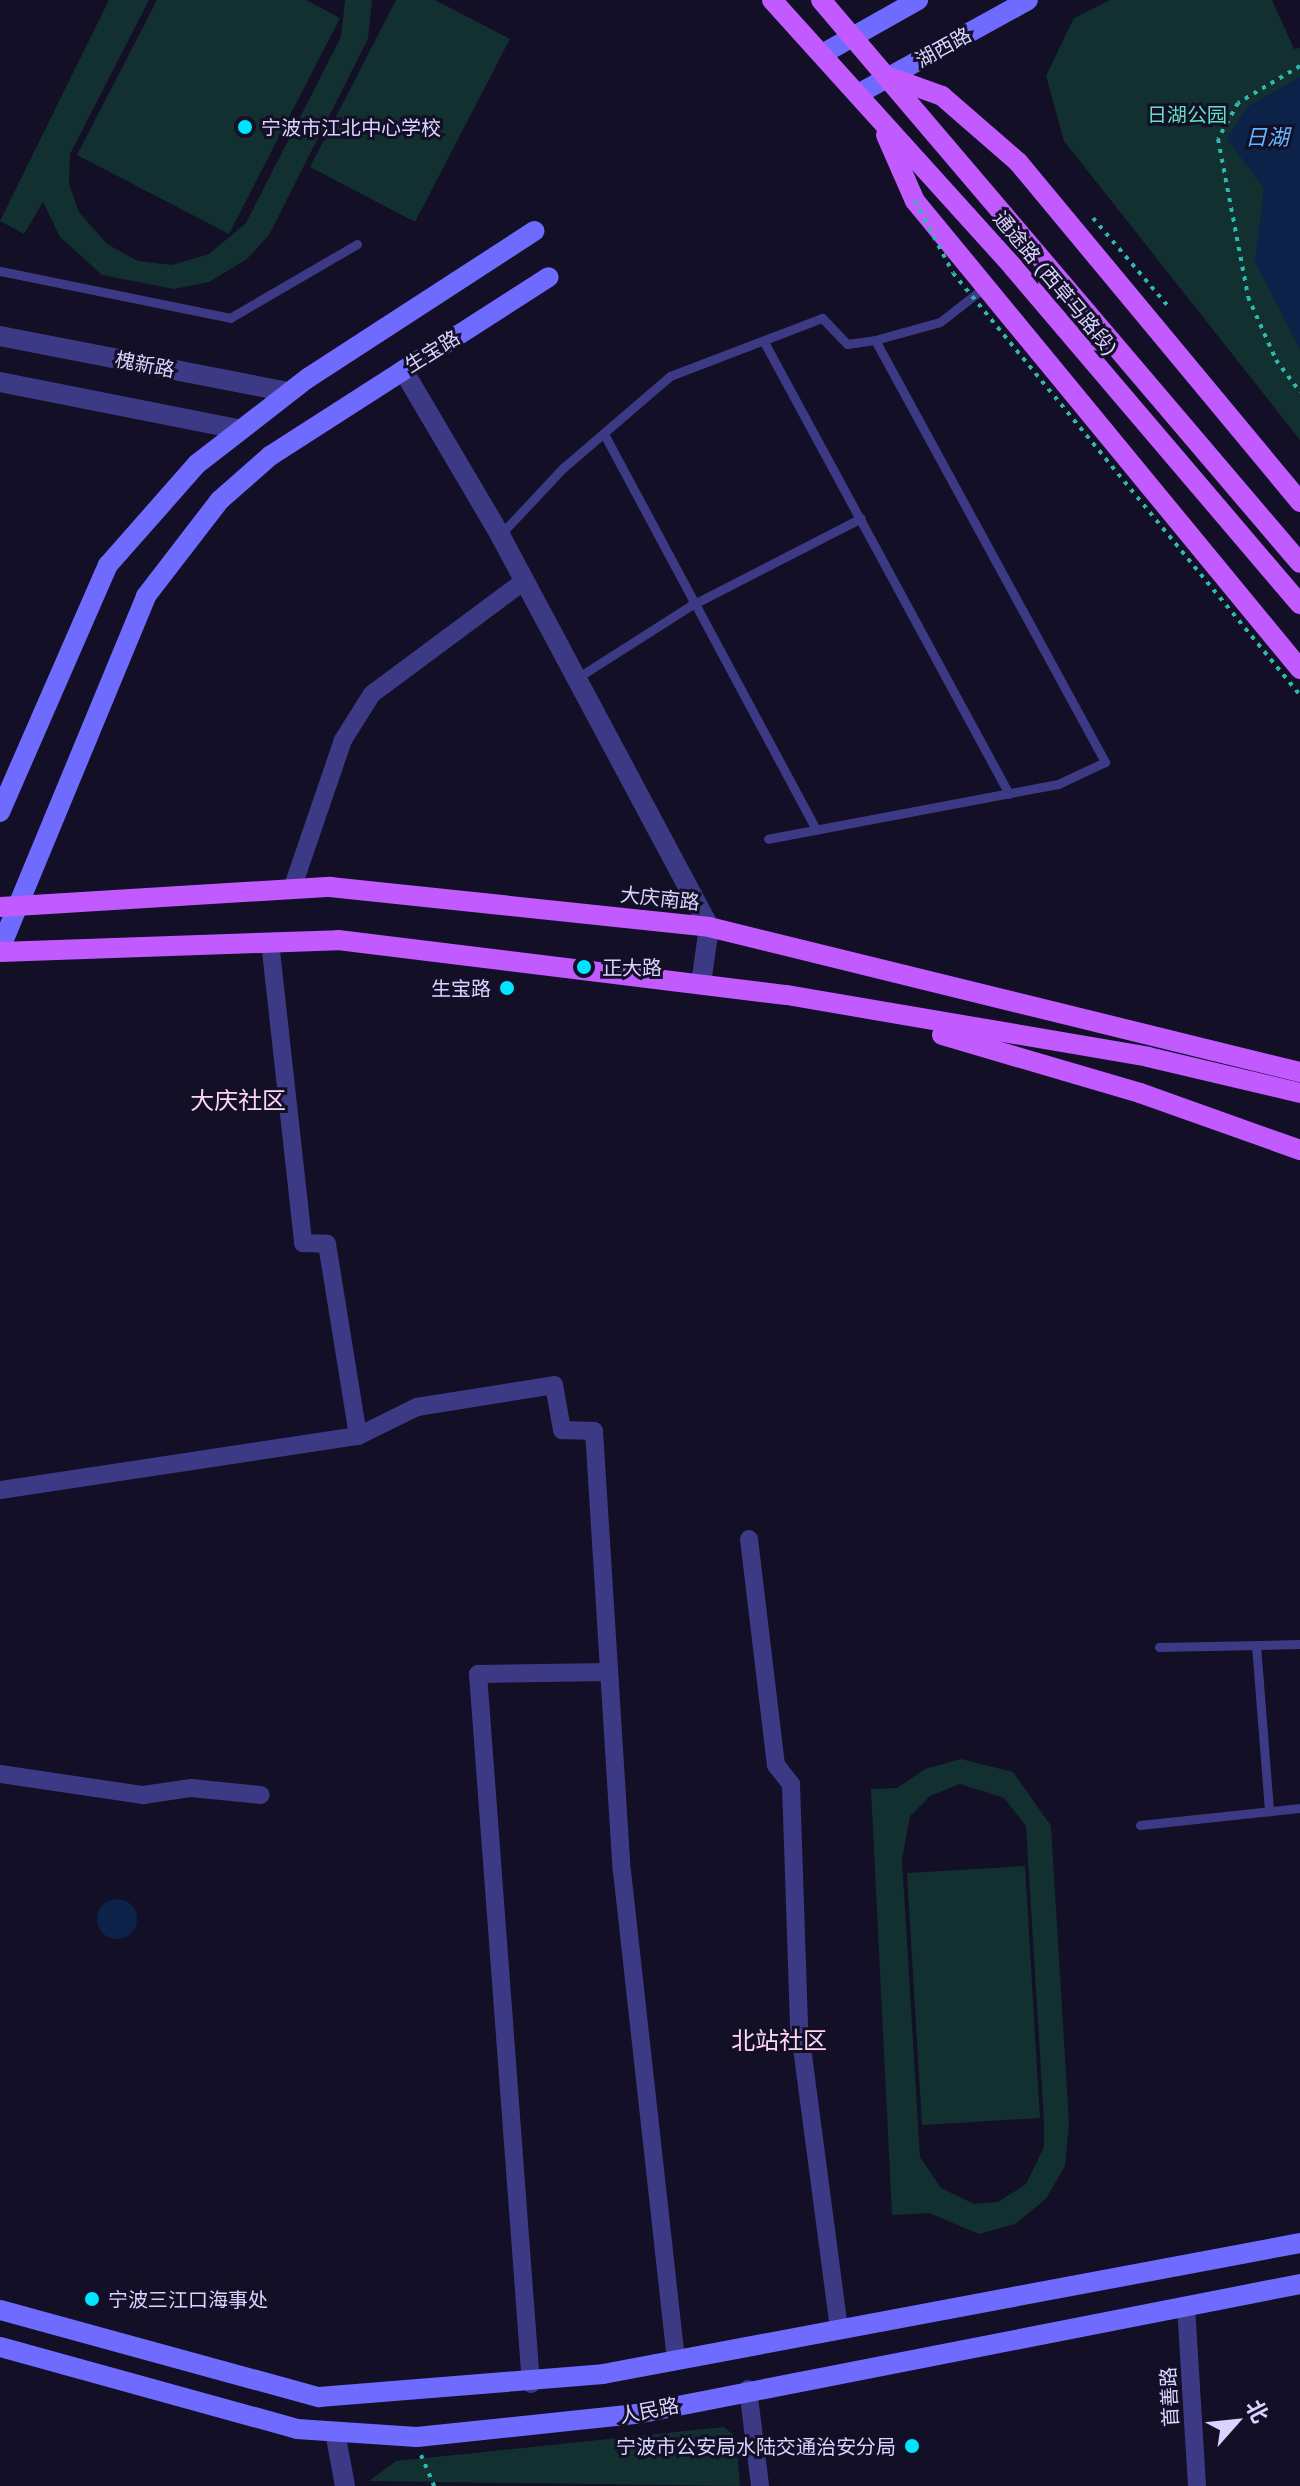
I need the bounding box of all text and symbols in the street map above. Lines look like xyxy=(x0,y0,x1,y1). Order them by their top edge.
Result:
street label: 湖西路 xyxy=(911,22,975,72)
park label: 日湖公园 xyxy=(1147,102,1227,126)
place label: 宁波市江北中心学校 xyxy=(261,115,441,139)
marker: 宁波市江北中心学校 xyxy=(236,118,254,136)
water label: 日湖 xyxy=(1245,124,1289,150)
street label: 通途路 (西草马路段) xyxy=(989,206,1123,360)
street label: 生宝路 xyxy=(400,325,464,377)
street label: 槐新路 xyxy=(113,346,177,382)
street label: 大庆南路 xyxy=(619,882,701,914)
place label: 正大路 xyxy=(602,955,662,979)
marker: 正大路 xyxy=(573,956,595,978)
place label: 生宝路 xyxy=(431,976,491,1000)
marker: 生宝路 xyxy=(498,979,516,997)
district label: 大庆社区 xyxy=(190,1086,286,1114)
district label: 北站社区 xyxy=(731,2026,827,2054)
place label: 宁波三江口海事处 xyxy=(108,2287,268,2311)
marker: 宁波三江口海事处 xyxy=(83,2290,101,2308)
street label: 首善路 xyxy=(1155,2366,1183,2428)
north arrow xyxy=(1196,2382,1276,2462)
street label: 人民路 xyxy=(617,2392,681,2428)
text: 北 xyxy=(1241,2395,1275,2427)
place label: 宁波市公安局水陆交通治安分局 xyxy=(616,2434,896,2458)
marker: 宁波市公安局水陆交通治安分局 xyxy=(903,2437,921,2455)

